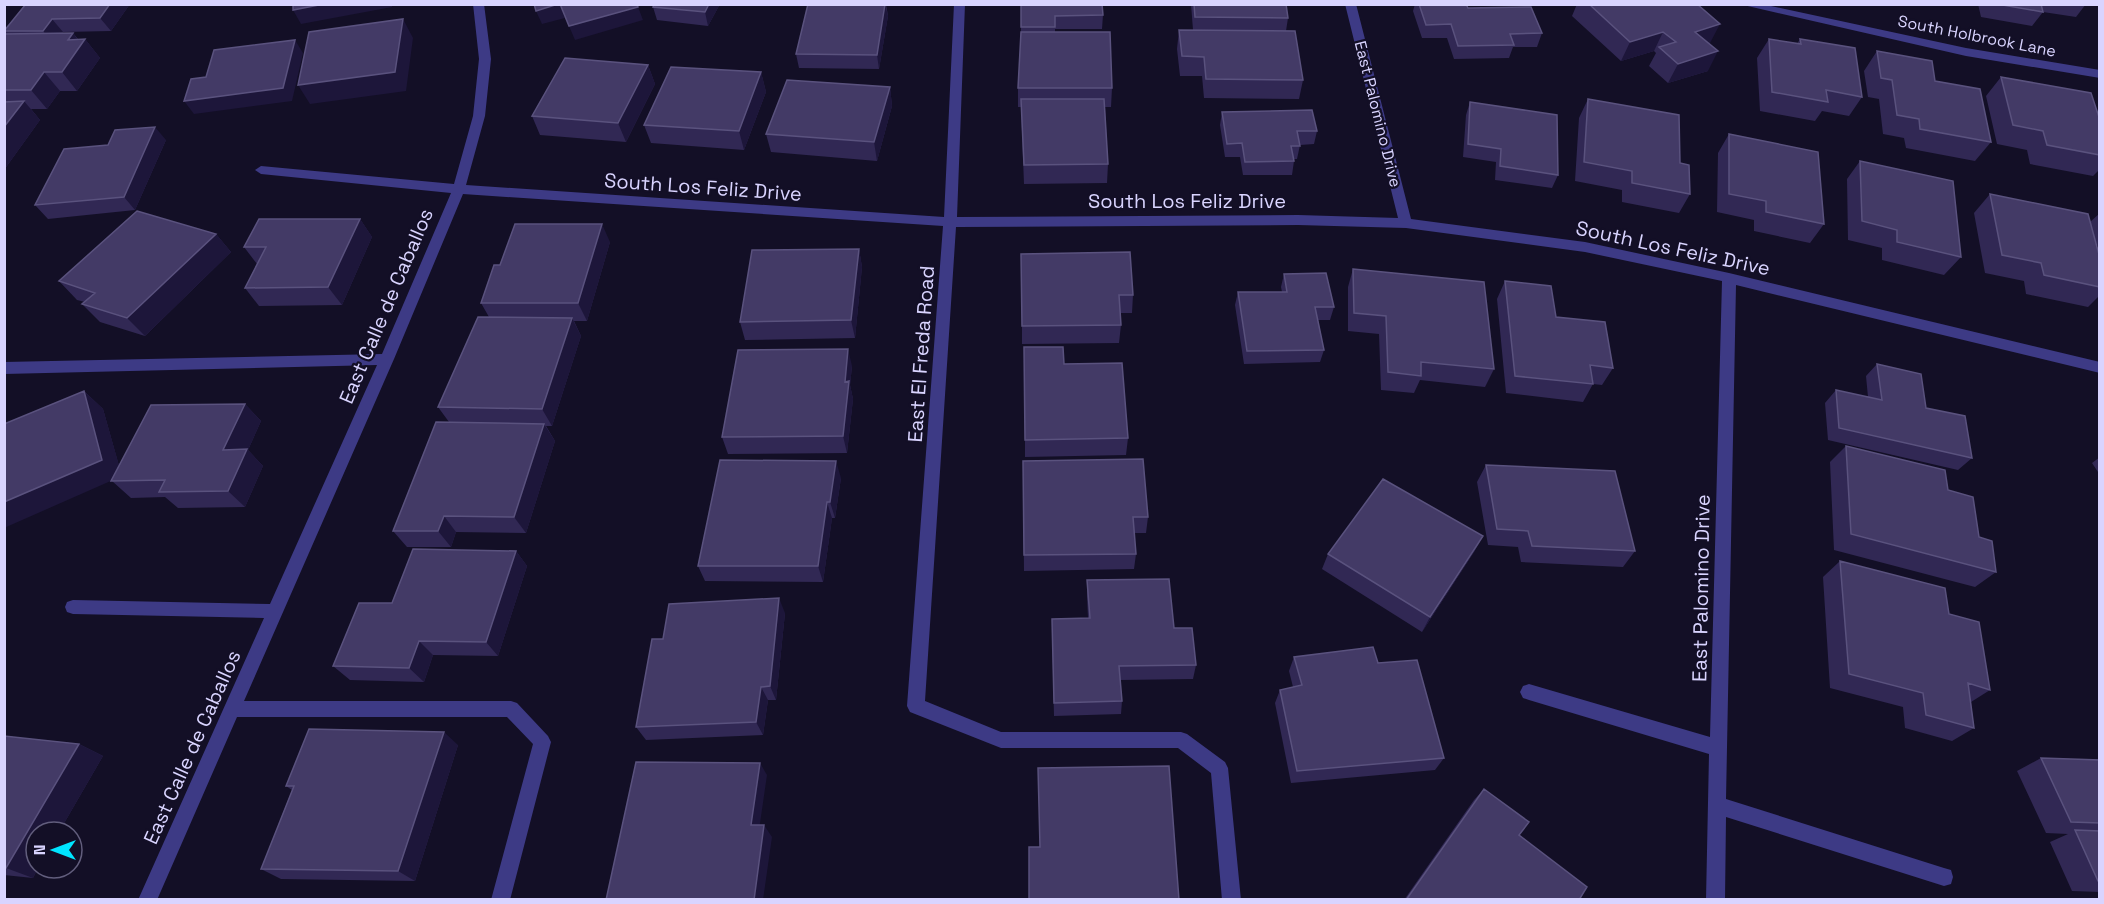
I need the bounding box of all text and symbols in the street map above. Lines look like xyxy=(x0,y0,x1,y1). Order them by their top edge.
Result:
street label: South Holbrook Lane xyxy=(1896,10,2058,62)
street label: East Palomino Drive xyxy=(1350,39,1406,189)
street label: South Los Feliz Drive xyxy=(603,167,803,207)
street label: South Los Feliz Drive xyxy=(1088,188,1286,214)
street label: East Calle de Caballos xyxy=(333,204,439,408)
street label: South Los Feliz Drive xyxy=(1573,215,1773,281)
street label: East El Freda Road xyxy=(902,265,940,443)
street label: East Palomino Drive xyxy=(1686,494,1716,682)
street label: East Calle de Caballos xyxy=(137,646,247,848)
north arrow xyxy=(24,820,84,880)
text: N xyxy=(29,845,50,855)

